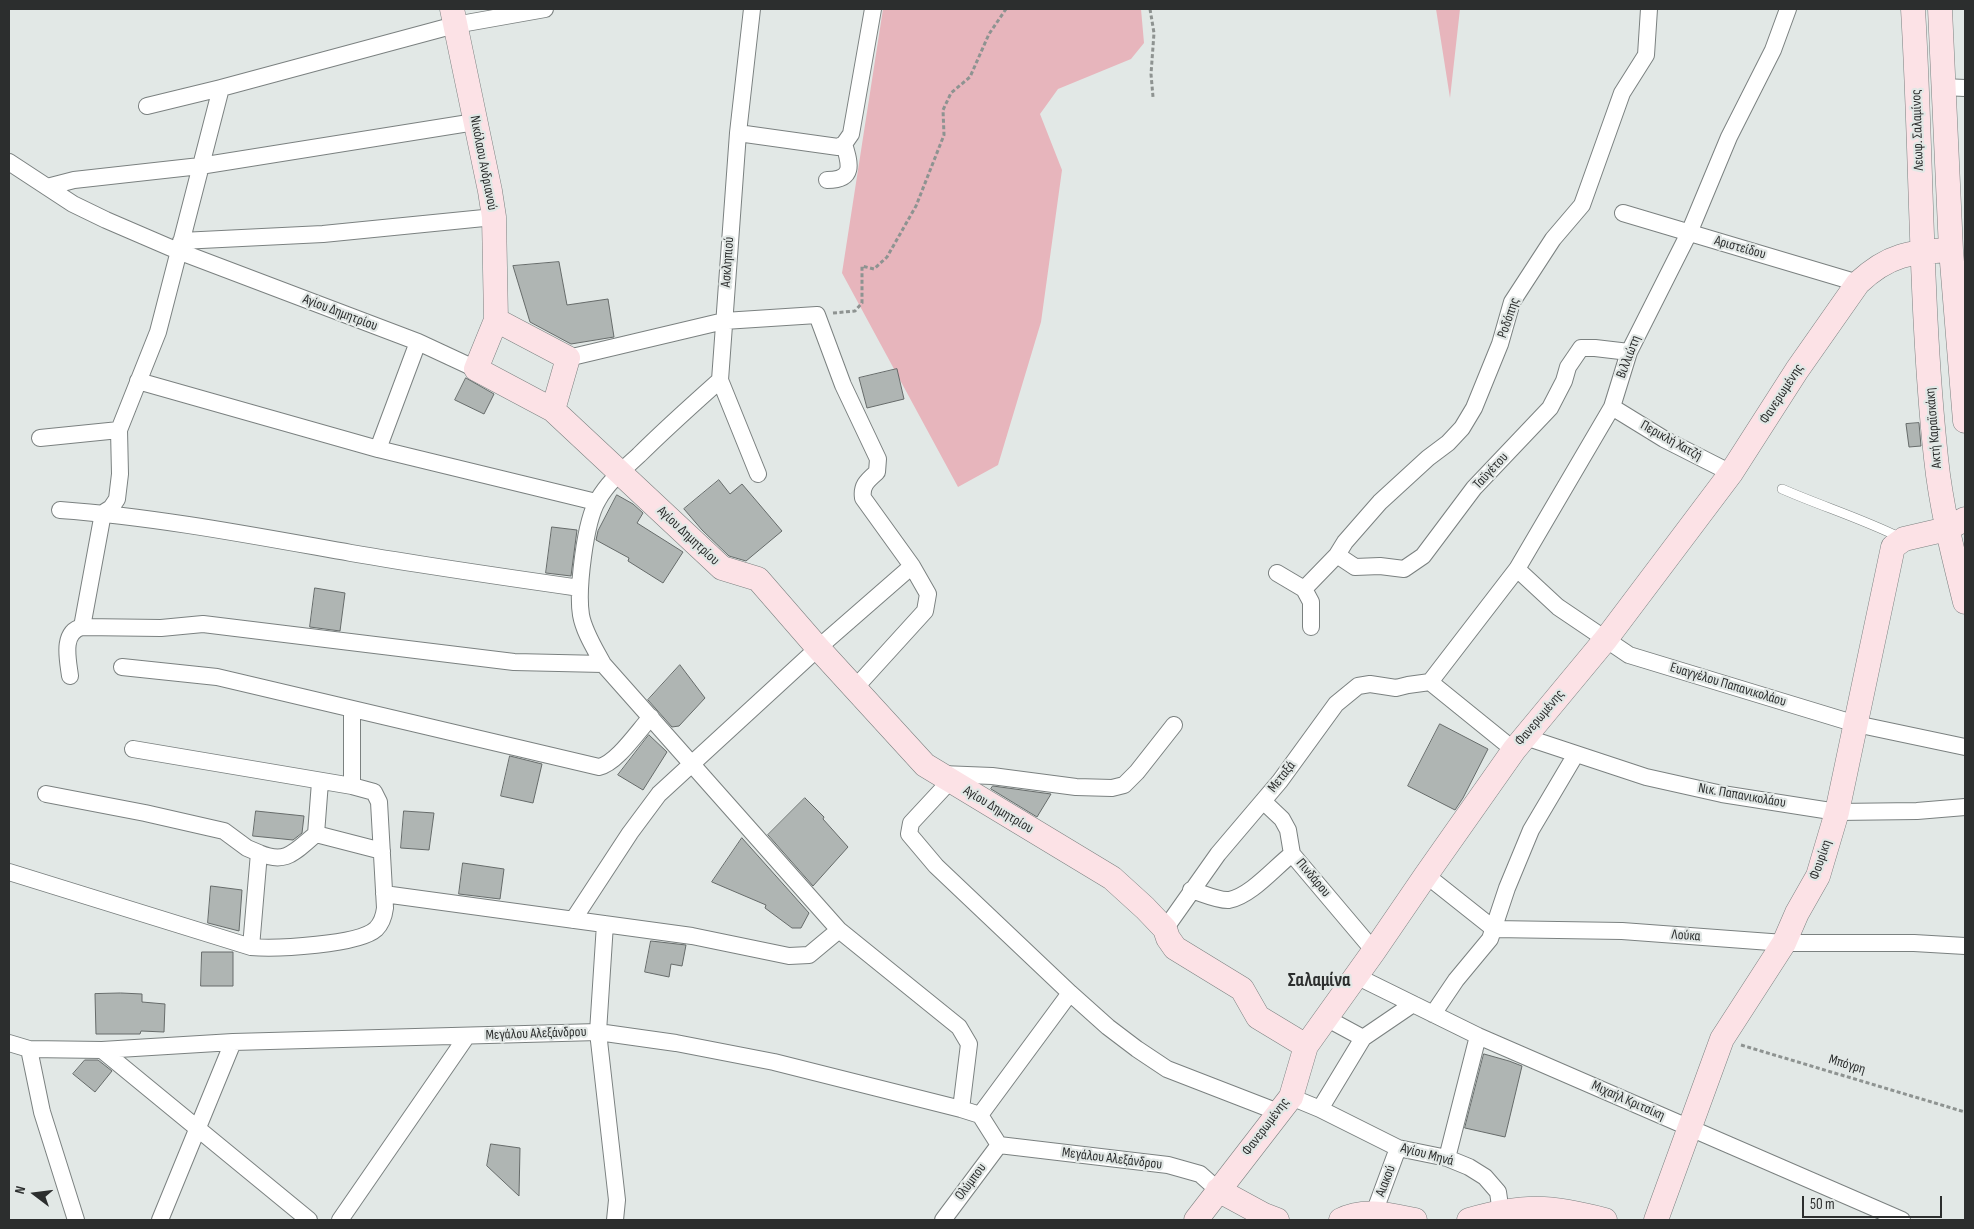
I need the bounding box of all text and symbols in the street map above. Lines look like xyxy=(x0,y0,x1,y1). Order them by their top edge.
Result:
street label: Λεωφ. Σαλαμίνος xyxy=(1908,89,1928,171)
street label: Νικόλαου Ανδριανού xyxy=(466,114,500,212)
street label: Αριστείδου xyxy=(1712,233,1768,263)
street label: Ασκληπιού xyxy=(718,236,738,288)
street label: Αγίου Δημητρίου xyxy=(300,291,380,335)
street label: Ροδόπης xyxy=(1494,296,1524,340)
street label: Βιλλιώτη xyxy=(1613,333,1645,381)
street label: Φανερωμένης xyxy=(1756,361,1808,427)
street label: Ακτή Καραϊσκάκη xyxy=(1922,387,1946,469)
street label: Περικλή Χατζή xyxy=(1637,417,1705,465)
street label: Ταϋγέτου xyxy=(1470,449,1512,493)
street label: Αγίου Δημητρίου xyxy=(653,503,723,569)
street label: Ευαγγέλου Παπανικολάου xyxy=(1668,659,1788,711)
street label: Φανερωμένης xyxy=(1512,686,1568,750)
street label: Μεταξά xyxy=(1265,758,1299,796)
street label: Νικ. Παπανικολάου xyxy=(1697,780,1787,812)
street label: Αγίου Δημητρίου xyxy=(960,782,1036,838)
street label: Φουρίκη xyxy=(1806,838,1836,882)
street label: Πινδάρου xyxy=(1292,855,1334,901)
street label: Λούκα xyxy=(1671,927,1701,945)
district label: Σαλαμίνα xyxy=(1288,970,1350,992)
street label: Μεγάλου Αλεξάνδρου xyxy=(485,1024,587,1044)
street label: Μπόγρη xyxy=(1827,1051,1867,1079)
street label: Μιχαήλ Κριτσίκη xyxy=(1589,1077,1667,1125)
street label: Φανερωμένης xyxy=(1239,1095,1293,1159)
street label: Αγίου Μηνά xyxy=(1399,1140,1455,1170)
street label: Μεγάλου Αλεξάνδρου xyxy=(1061,1145,1163,1173)
street label: Ολύμπου xyxy=(952,1160,990,1204)
street label: Αιακού xyxy=(1372,1163,1400,1199)
north arrow xyxy=(10,1169,60,1219)
text: N xyxy=(11,1184,29,1196)
scale bar xyxy=(1804,1186,1944,1218)
text: 50 m xyxy=(1810,1195,1835,1214)

